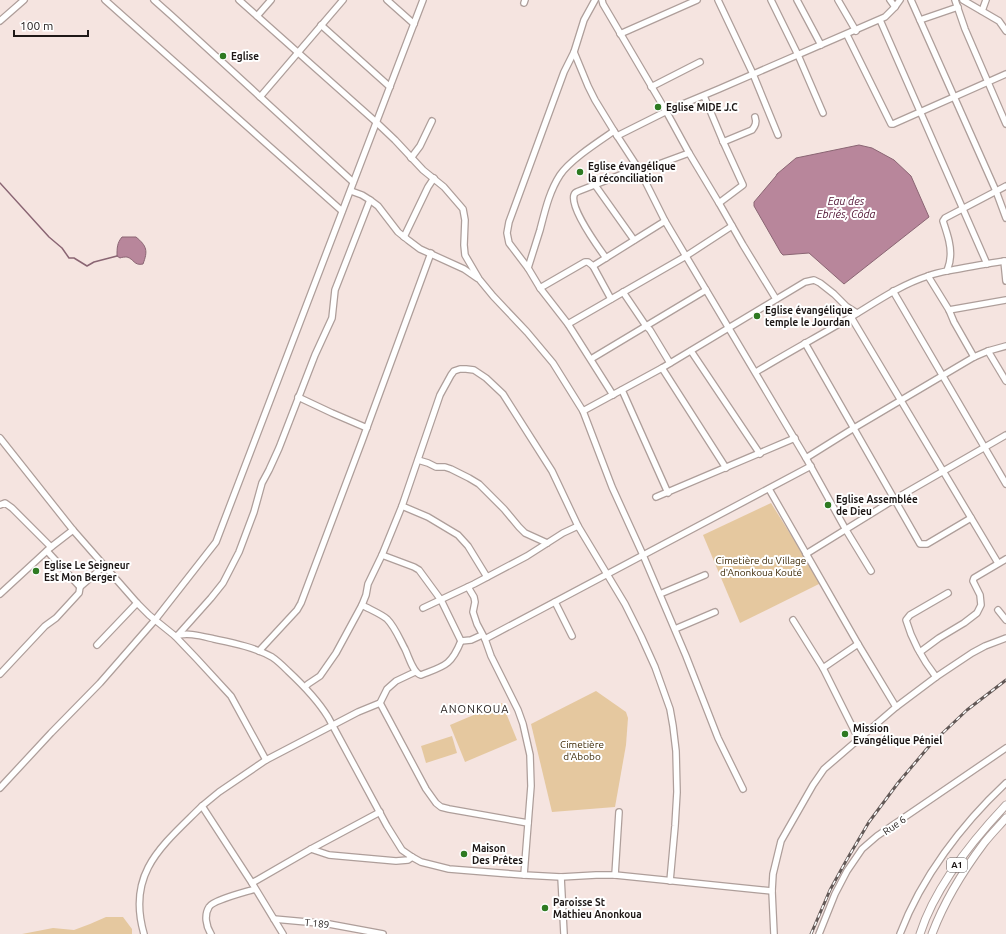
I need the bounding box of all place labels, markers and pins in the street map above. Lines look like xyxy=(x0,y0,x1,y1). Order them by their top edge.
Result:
marker: Eglise xyxy=(218,51,228,61)
place label: Eglise xyxy=(231,51,259,62)
marker: Eglise MIDE J.C xyxy=(653,102,663,112)
place label: Eglise MIDE J.C xyxy=(666,102,738,113)
place label: Eglise évangélique la réconciliation xyxy=(588,161,676,184)
marker: Eglise évangélique la réconciliation xyxy=(575,167,585,177)
place label: Eglise évangélique temple le Jourdan xyxy=(765,305,853,328)
marker: Eglise évangélique temple le Jourdan xyxy=(752,311,762,321)
place label: Eglise Assemblée de Dieu xyxy=(836,494,918,517)
marker: Eglise Assemblée de Dieu xyxy=(823,500,833,510)
place label: Eglise Le Seigneur Est Mon Berger xyxy=(44,560,131,583)
marker: Eglise Le Seigneur Est Mon Berger xyxy=(31,566,41,576)
place label: Mission Evangélique Péniel xyxy=(853,723,942,746)
marker: Mission Evangélique Péniel xyxy=(840,729,850,739)
place label: Maison Des Prêtes xyxy=(472,843,523,866)
marker: Maison Des Prêtes xyxy=(459,849,469,859)
place label: Paroisse St Mathieu Anonkoua xyxy=(553,897,642,920)
marker: Paroisse St Mathieu Anonkoua xyxy=(540,903,550,913)

